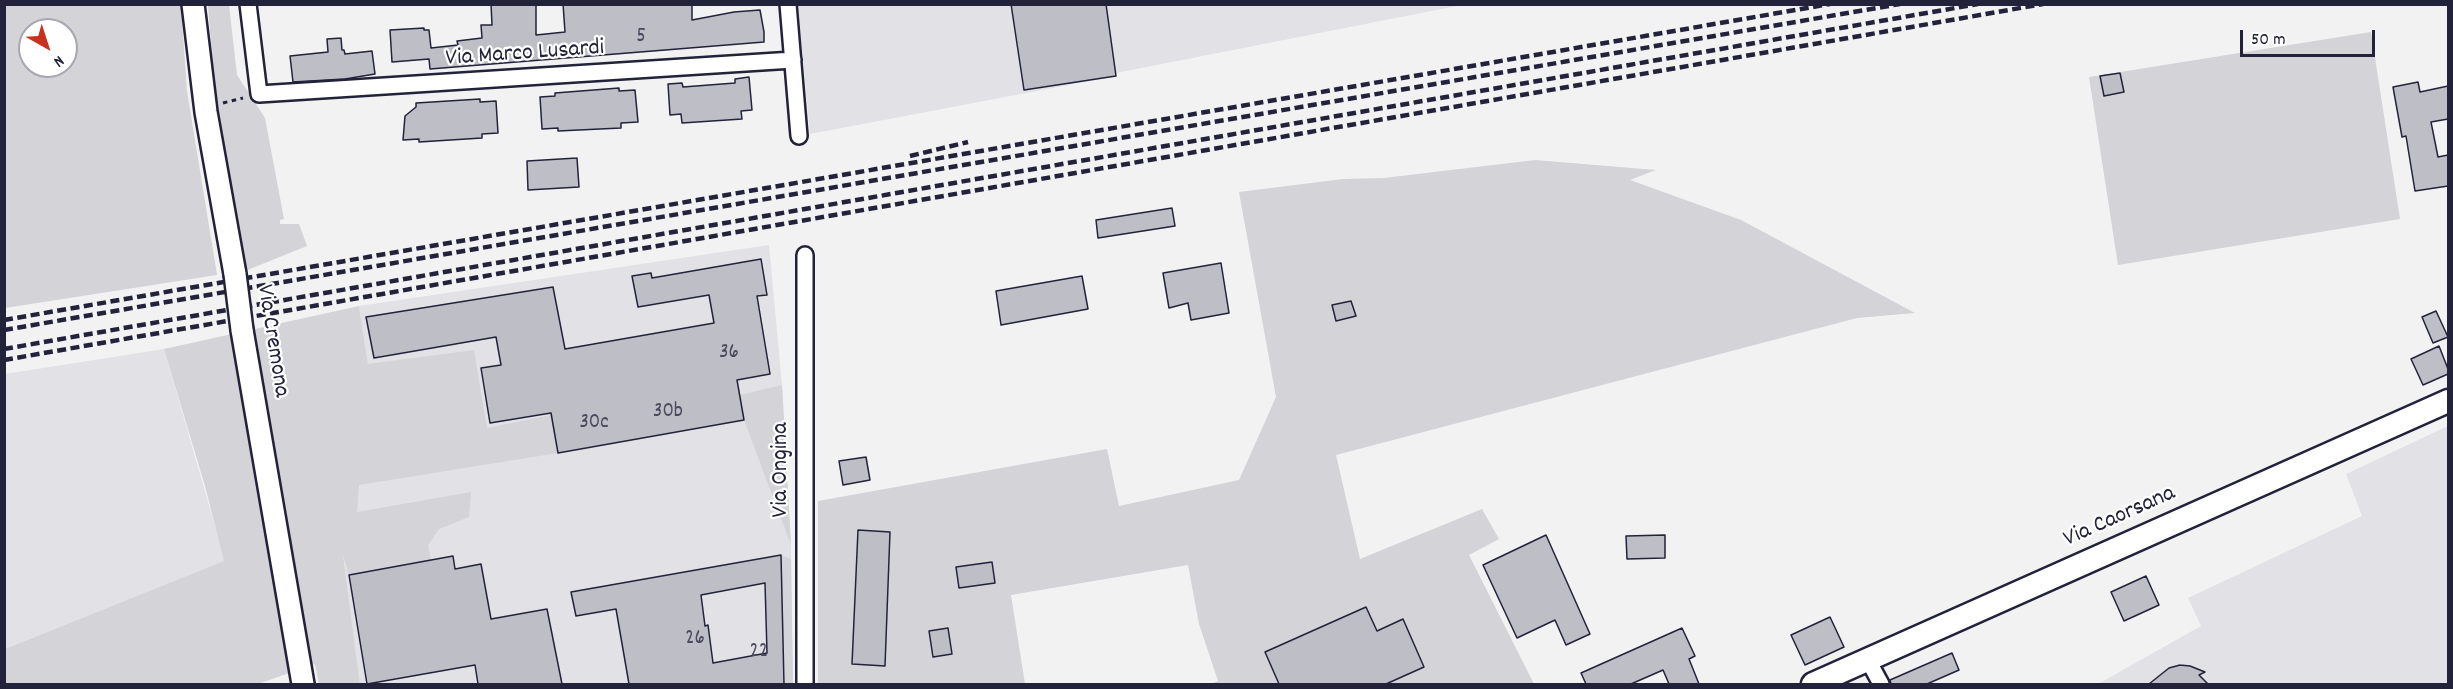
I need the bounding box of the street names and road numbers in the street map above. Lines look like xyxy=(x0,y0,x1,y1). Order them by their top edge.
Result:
street label: Via Marco Lusardi xyxy=(445,35,605,75)
street label: Via Cremona xyxy=(248,283,294,399)
street label: Via Ongina xyxy=(769,423,797,517)
street label: Via Caorsana xyxy=(2060,481,2180,555)

